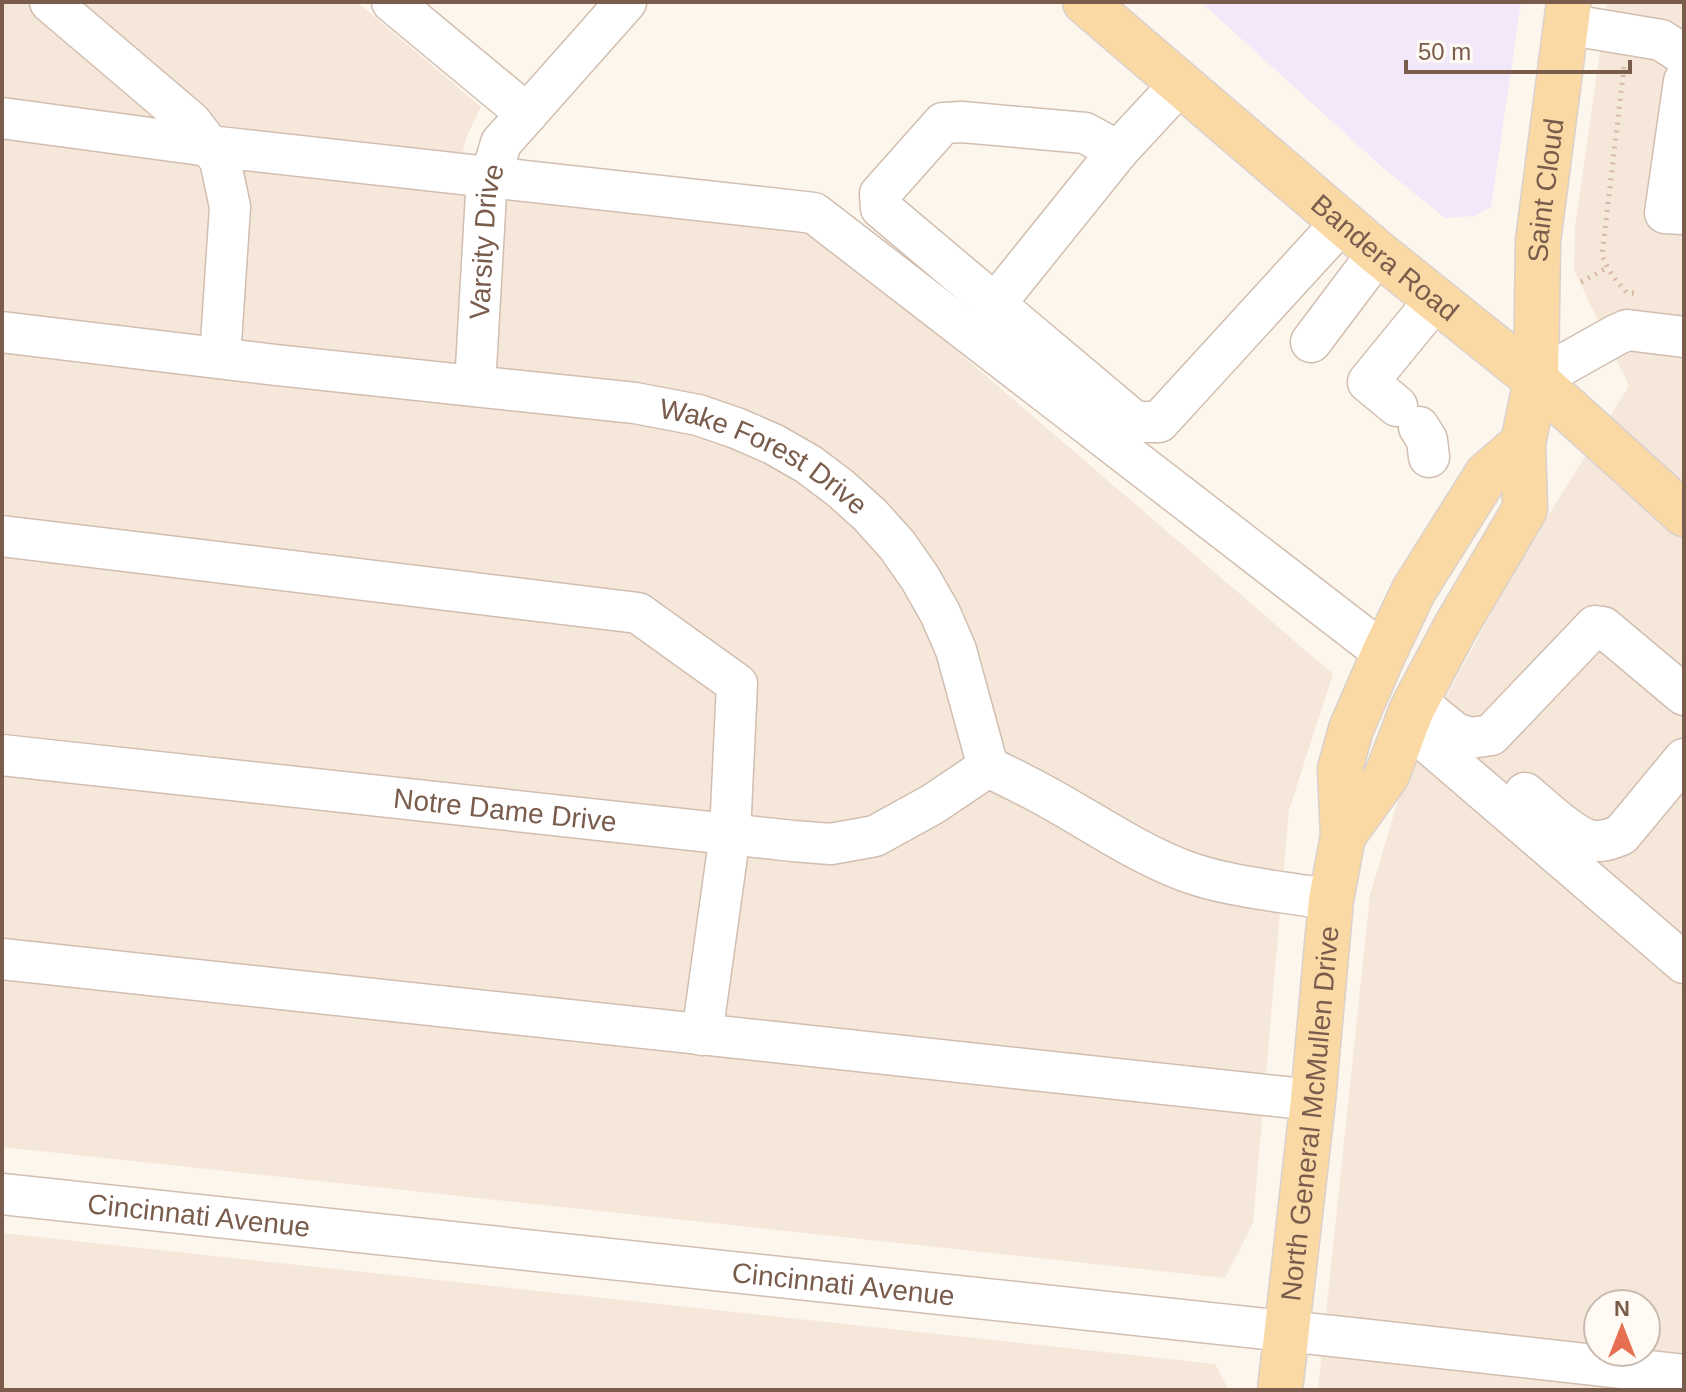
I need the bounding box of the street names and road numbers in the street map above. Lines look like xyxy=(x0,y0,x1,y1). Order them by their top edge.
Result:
street label: Saint Cloud xyxy=(1523,117,1570,263)
street label: Varsity Drive xyxy=(464,160,510,320)
street label: Bandera Road xyxy=(1305,188,1464,327)
street label: Wake Forest Drive xyxy=(657,393,873,521)
street label: Notre Dame Drive xyxy=(392,783,618,838)
street label: North General McMullen Drive xyxy=(1275,925,1345,1303)
street label: Cincinnati Avenue xyxy=(86,1188,312,1243)
street label: Cincinnati Avenue xyxy=(730,1257,956,1312)

